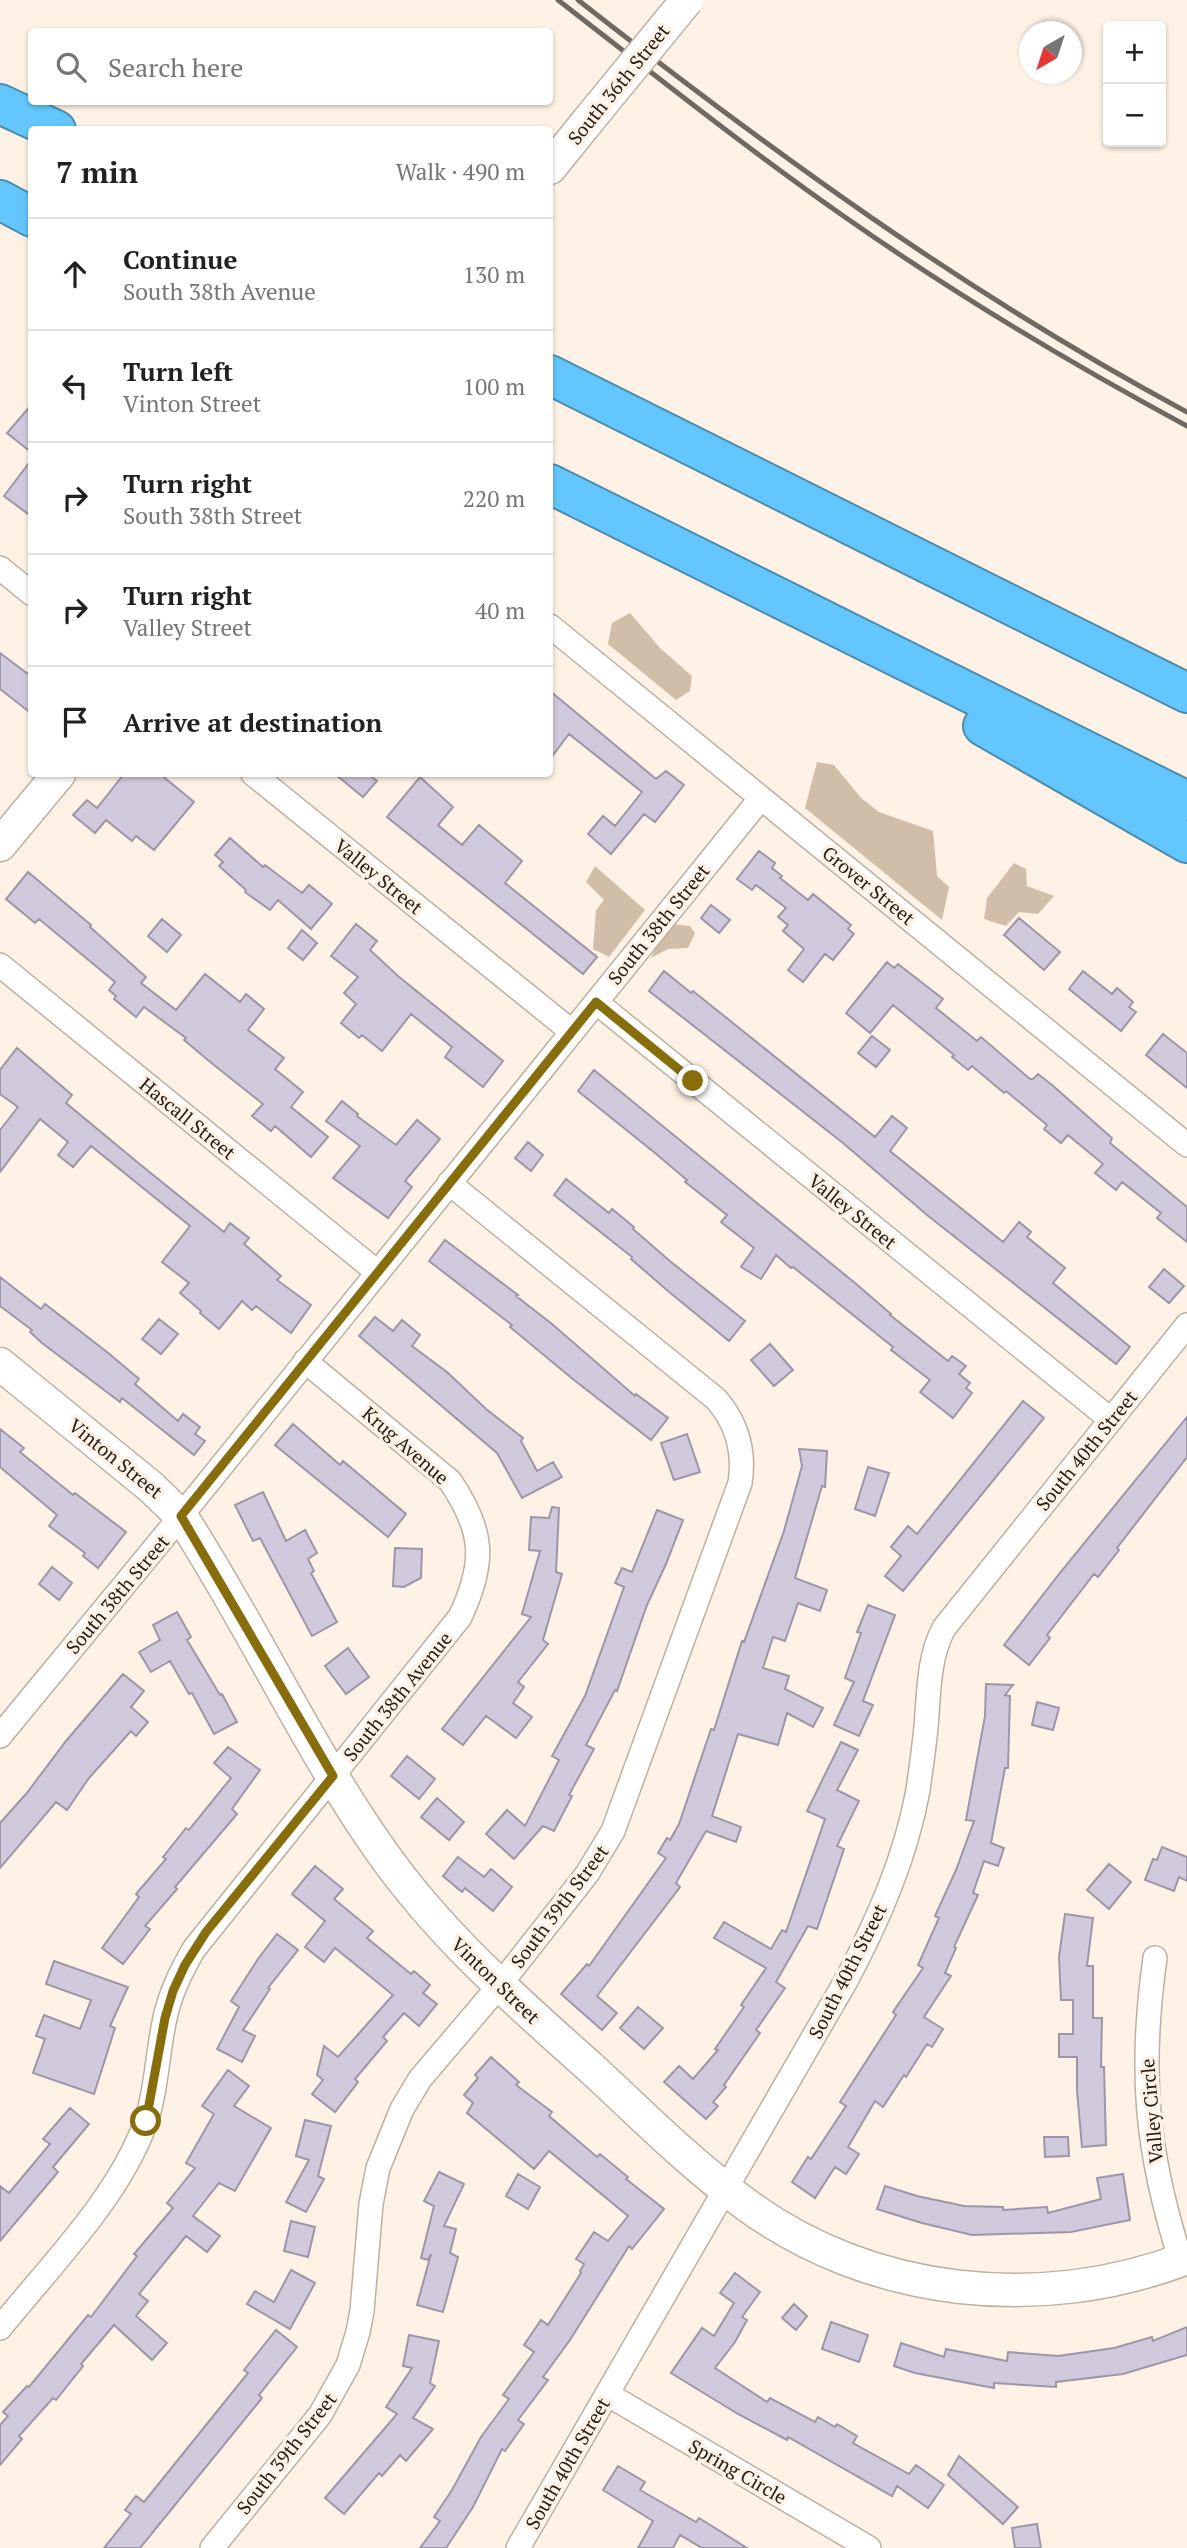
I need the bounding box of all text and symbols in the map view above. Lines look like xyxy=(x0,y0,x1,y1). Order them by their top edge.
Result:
street label: South 36th Street xyxy=(562,19,674,149)
north arrow xyxy=(1019,21,1082,84)
map controls xyxy=(1103,21,1166,147)
button: + xyxy=(1103,21,1166,84)
search box xyxy=(28,28,553,105)
icon: search xyxy=(52,48,90,86)
text: Search here xyxy=(108,50,243,84)
button: − xyxy=(1103,84,1166,147)
text: 7 min xyxy=(56,152,138,192)
text: Walk · 490 m xyxy=(396,156,525,187)
text: Continue xyxy=(123,242,237,276)
icon: ahead xyxy=(56,255,94,293)
text: 130 m xyxy=(463,259,525,290)
text: South 38th Avenue xyxy=(123,276,316,307)
text: Turn left xyxy=(123,354,233,388)
icon: left xyxy=(56,367,94,405)
text: 100 m xyxy=(463,371,525,402)
text: Vinton Street xyxy=(123,388,261,419)
text: Turn right xyxy=(123,466,252,500)
icon: right xyxy=(56,479,94,517)
text: 220 m xyxy=(463,483,525,514)
text: South 38th Street xyxy=(123,500,302,531)
text: Turn right xyxy=(123,578,252,612)
icon: right xyxy=(56,591,94,629)
text: 40 m xyxy=(475,595,525,626)
text: Valley Street xyxy=(123,612,252,643)
icon: arrive xyxy=(56,703,94,741)
text: Arrive at destination xyxy=(123,705,382,739)
street label: Valley Street xyxy=(330,833,428,919)
street label: Grover Street xyxy=(818,840,920,930)
street label: South 38th Street xyxy=(602,859,714,989)
route end xyxy=(677,1065,708,1096)
street label: Hascall Street xyxy=(135,1072,241,1164)
street label: Valley Street xyxy=(804,1168,902,1254)
street label: South 40th Street xyxy=(1030,1385,1142,1515)
street label: Krug Avenue xyxy=(357,1400,455,1490)
street label: Vinton Street xyxy=(64,1412,168,1504)
street label: South 38th Street xyxy=(60,1529,174,1659)
street label: South 38th Avenue xyxy=(337,1626,457,1766)
street label: South 39th Street xyxy=(504,1839,614,1973)
street label: South 40th Street xyxy=(802,1899,892,2043)
street label: Vinton Street xyxy=(446,1931,546,2029)
street label: Valley Circle xyxy=(1134,2057,1168,2165)
route start xyxy=(130,2105,161,2136)
street label: South 39th Street xyxy=(231,2387,341,2519)
street label: South 40th Street xyxy=(519,2393,615,2533)
street label: Spring Circle xyxy=(684,2433,792,2509)

